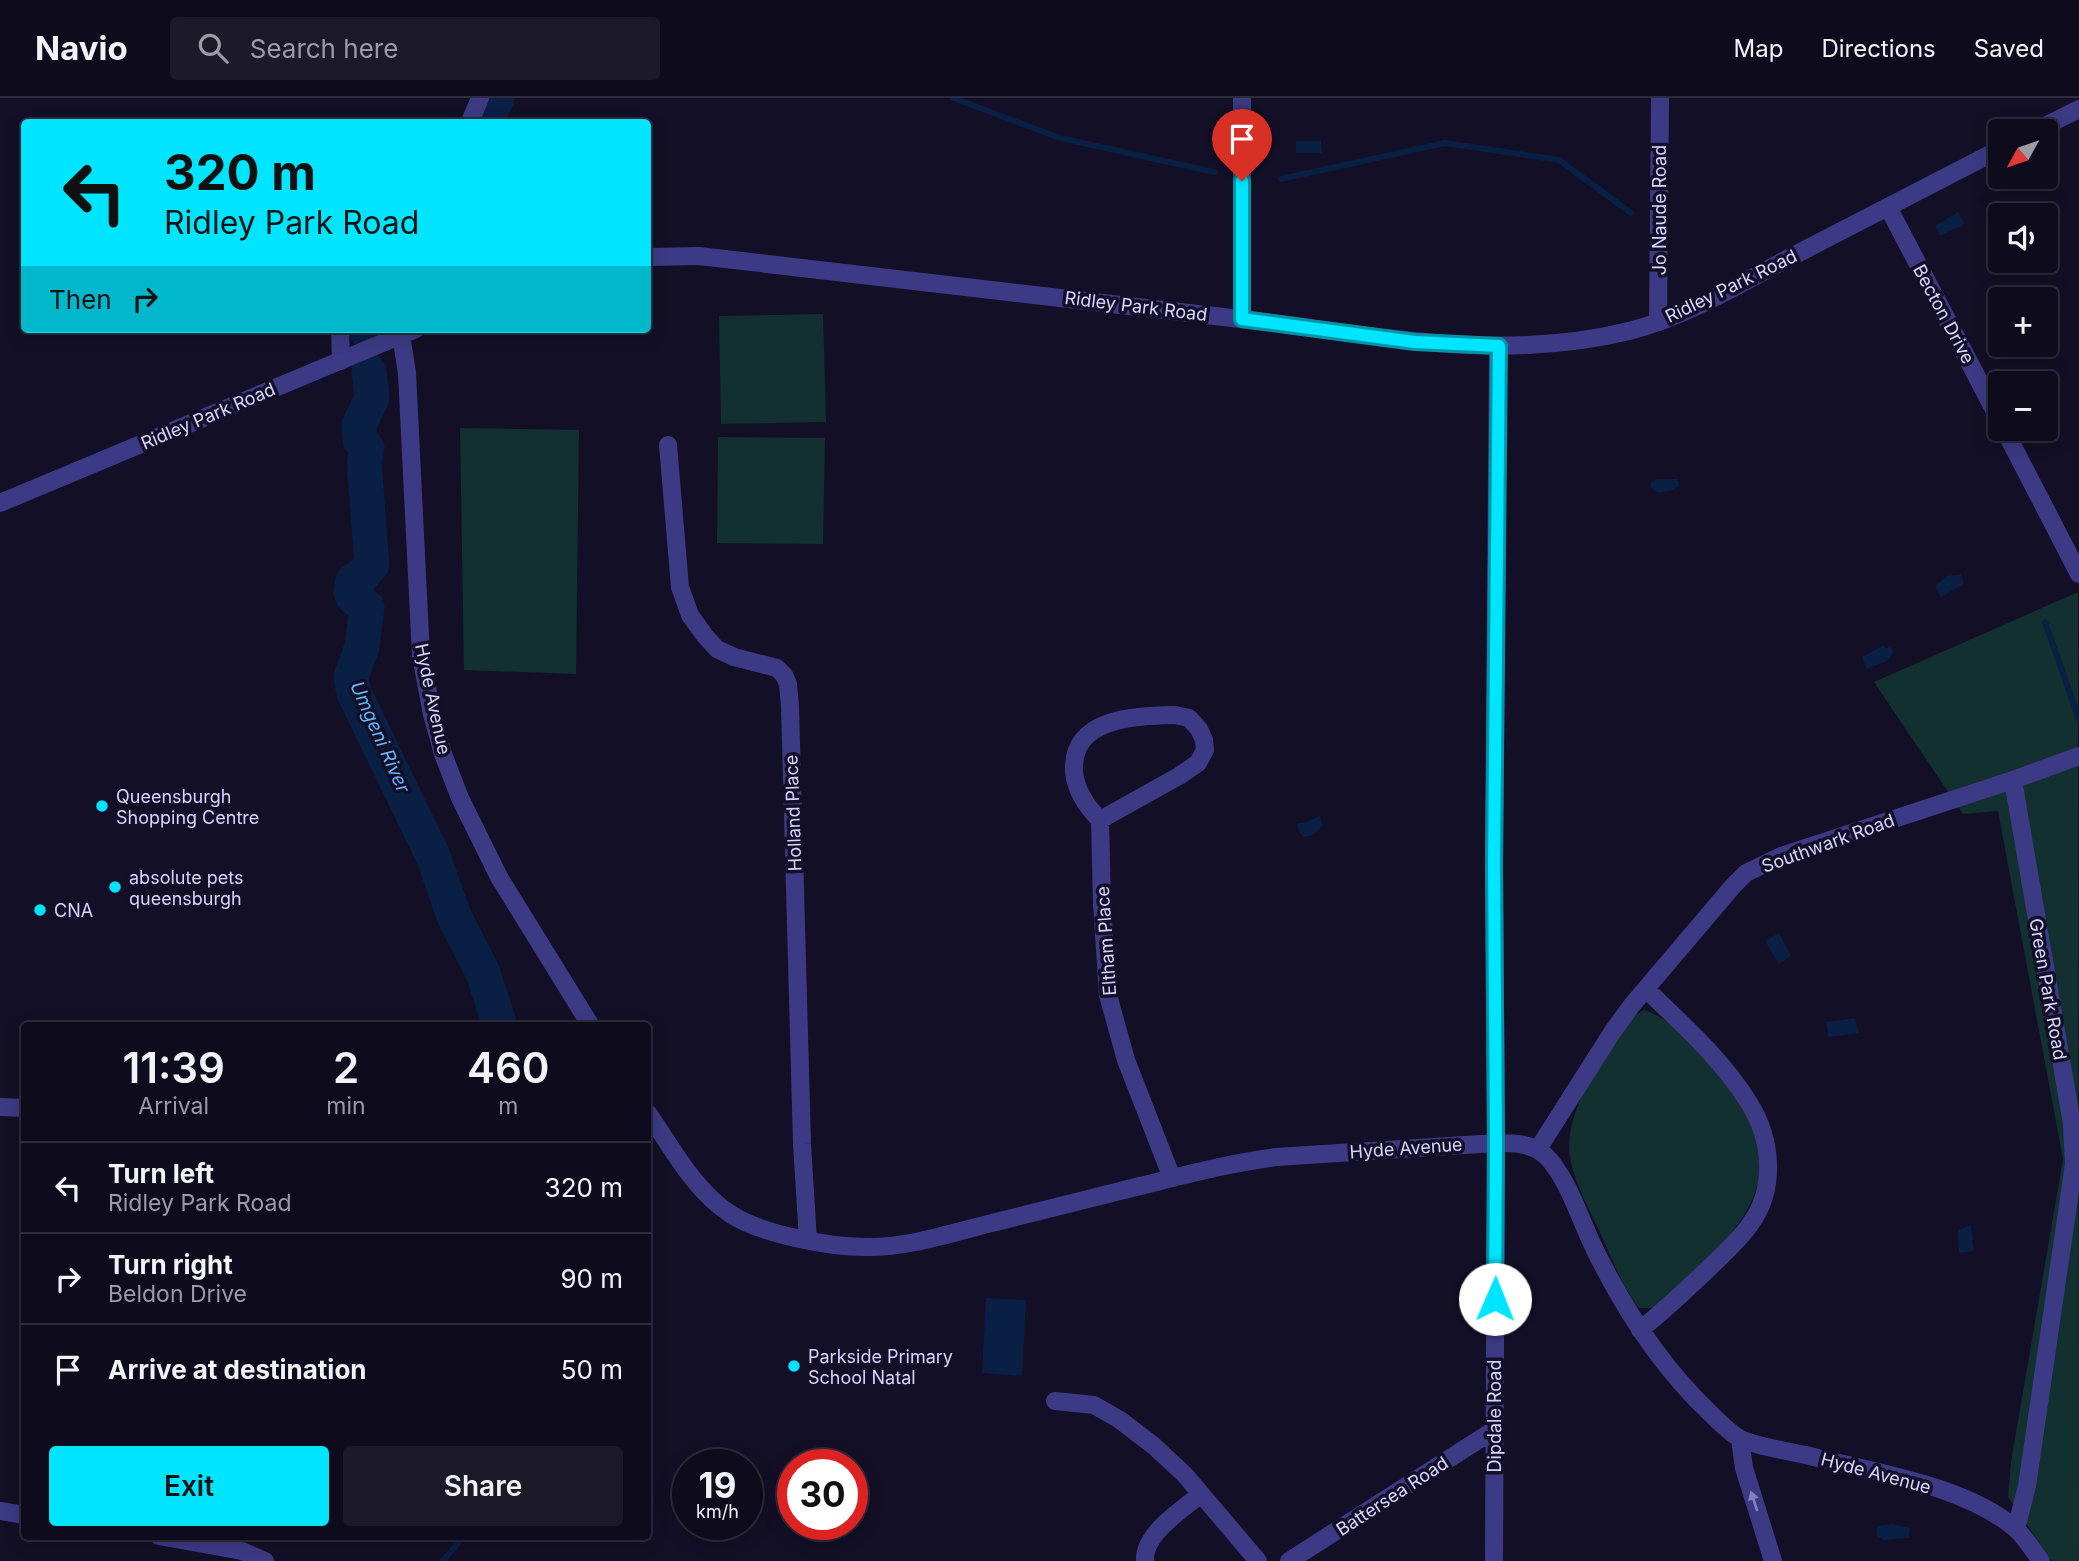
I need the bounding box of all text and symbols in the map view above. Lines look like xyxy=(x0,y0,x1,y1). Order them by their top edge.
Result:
search box xyxy=(170,17,660,80)
text: Navio xyxy=(35,28,128,68)
icon: search xyxy=(194,29,232,67)
text: Search here xyxy=(250,33,398,64)
text: Map xyxy=(1734,34,1783,63)
text: Directions xyxy=(1821,34,1936,63)
text: Saved xyxy=(1974,34,2044,63)
pin xyxy=(1212,109,1272,181)
north arrow xyxy=(1988,119,2058,189)
map controls xyxy=(1988,119,2058,441)
icon: arrive xyxy=(1223,120,1261,158)
text: 320 m xyxy=(164,143,316,202)
street label: Jo Naude Road xyxy=(1649,145,1670,275)
icon: left xyxy=(49,147,140,238)
text: Ridley Park Road xyxy=(164,203,419,242)
button: sound xyxy=(1988,203,2058,273)
street label: Ridley Park Road xyxy=(1662,245,1800,327)
street label: Becton Drive xyxy=(1909,261,1979,367)
icon: right xyxy=(126,280,164,318)
text: Then xyxy=(49,284,112,315)
street label: Ridley Park Road xyxy=(1063,287,1209,325)
button: + xyxy=(1988,287,2058,357)
button: − xyxy=(1988,371,2058,441)
street label: Ridley Park Road xyxy=(138,378,278,454)
street label: Hyde Avenue xyxy=(411,642,455,756)
water label: Umgeni River xyxy=(345,678,415,797)
street label: Holland Place xyxy=(780,754,806,872)
place label: Queensburgh Shopping Centre xyxy=(116,786,259,828)
marker: Queensburgh Shopping Centre xyxy=(94,798,110,814)
street label: Southwark Road xyxy=(1759,809,1897,877)
place label: absolute pets queensburgh xyxy=(129,867,243,909)
marker: absolute pets queensburgh xyxy=(107,879,123,895)
street label: Eltham Place xyxy=(1092,886,1120,996)
place label: CNA xyxy=(54,900,93,921)
marker: CNA xyxy=(32,902,48,918)
street label: Green Park Road xyxy=(2025,916,2071,1062)
text: 11:39 xyxy=(122,1042,225,1093)
text: 2 xyxy=(333,1042,359,1093)
text: 460 xyxy=(467,1042,550,1093)
text: Arrival xyxy=(138,1092,209,1120)
text: min xyxy=(326,1092,366,1120)
text: m xyxy=(498,1092,518,1120)
street label: Hyde Avenue xyxy=(1349,1134,1463,1162)
text: Turn left xyxy=(108,1158,214,1189)
icon: left xyxy=(49,1169,87,1207)
text: 320 m xyxy=(545,1172,623,1203)
text: Ridley Park Road xyxy=(108,1189,292,1217)
text: Turn right xyxy=(108,1249,233,1280)
icon: right xyxy=(49,1260,87,1298)
position arrow xyxy=(1458,1262,1532,1336)
text: 90 m xyxy=(560,1263,623,1294)
text: Beldon Drive xyxy=(108,1280,247,1308)
place label: Parkside Primary School Natal xyxy=(808,1346,953,1388)
icon: arrive xyxy=(49,1351,87,1389)
text: Arrive at destination xyxy=(108,1354,367,1385)
text: 50 m xyxy=(561,1354,623,1385)
marker: Parkside Primary School Natal xyxy=(786,1358,802,1374)
street label: Dipdale Road xyxy=(1484,1360,1505,1472)
button: Exit xyxy=(49,1446,329,1526)
button: Share xyxy=(343,1446,623,1526)
street label: Hyde Avenue xyxy=(1819,1448,1933,1498)
speed limit sign: 30 xyxy=(777,1449,868,1540)
street label: Battersea Road xyxy=(1332,1452,1452,1540)
text: 19 xyxy=(699,1464,736,1506)
one-way arrow xyxy=(1748,1490,1759,1511)
text: km/h xyxy=(696,1501,739,1522)

